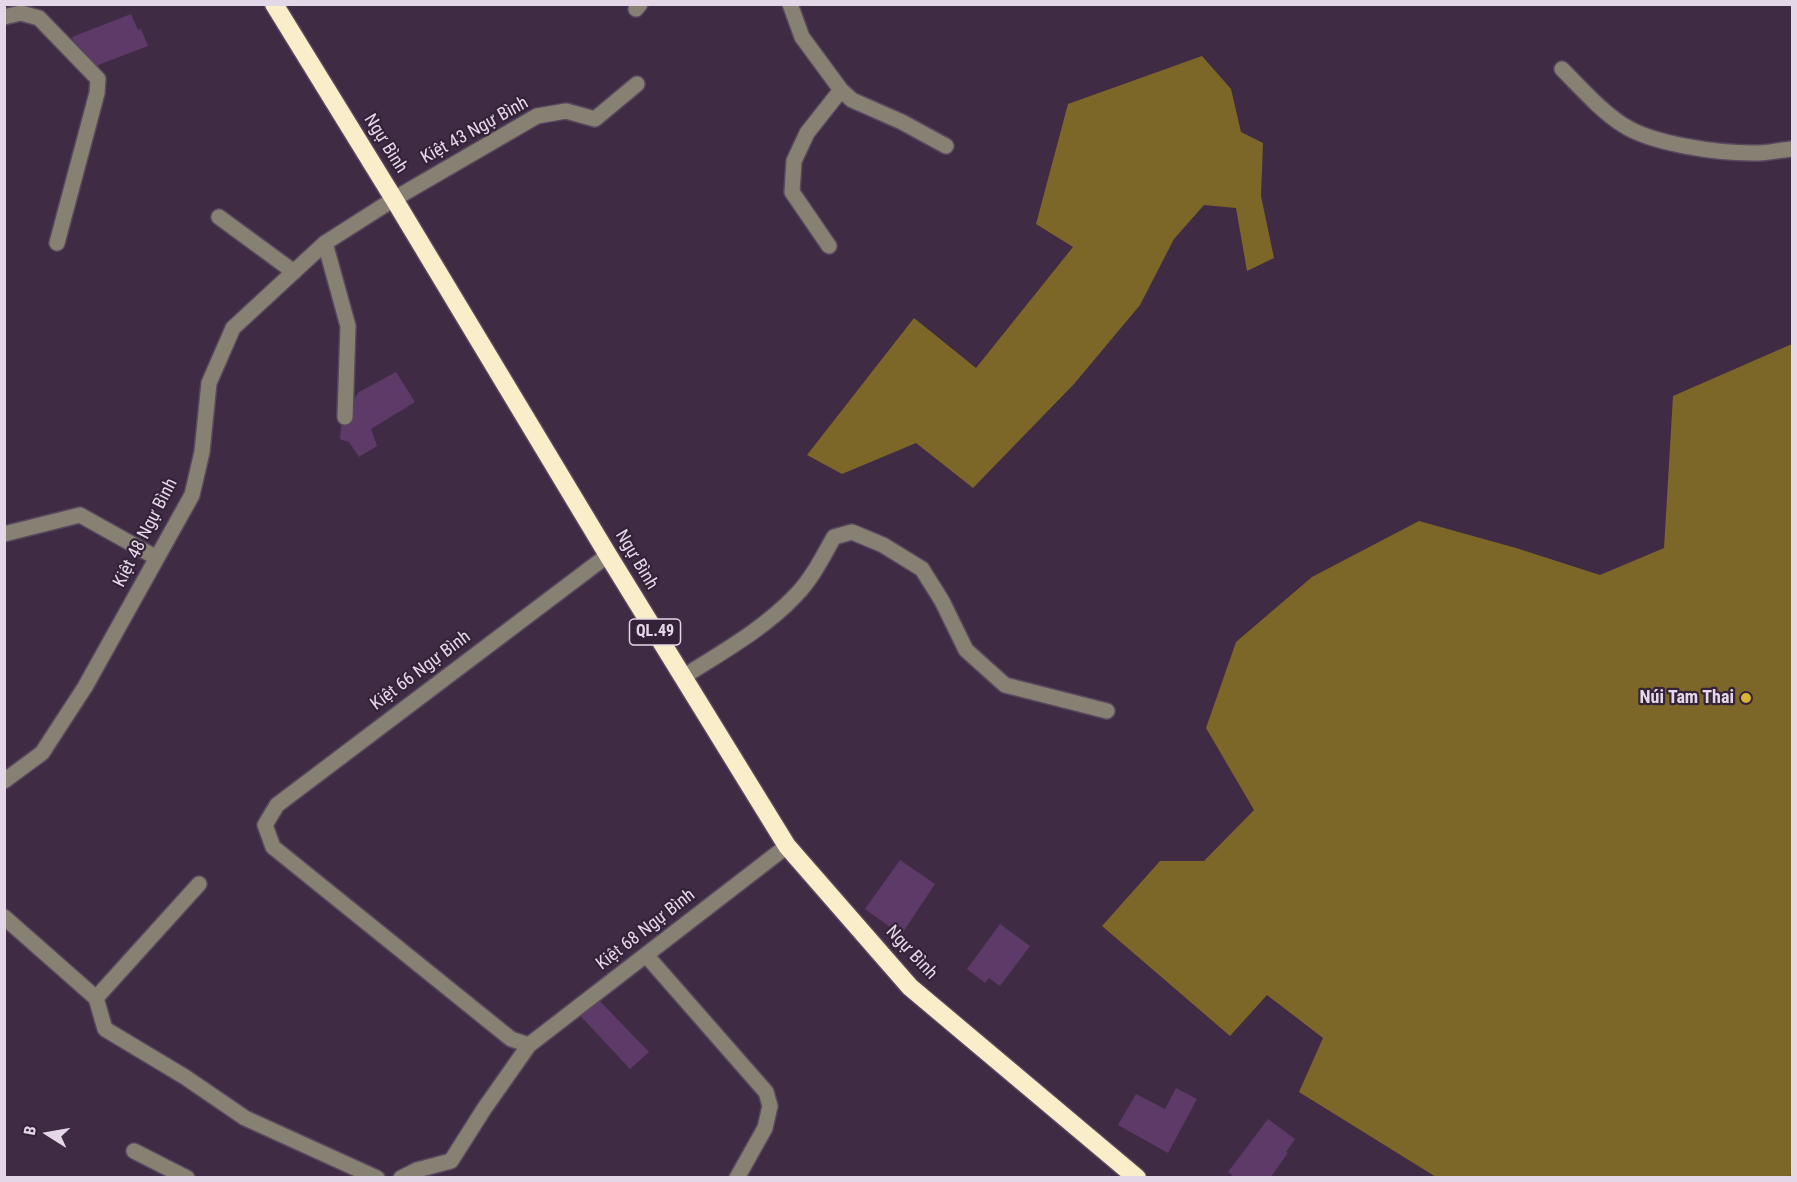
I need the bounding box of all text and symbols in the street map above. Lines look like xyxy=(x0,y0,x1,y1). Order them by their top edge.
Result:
street label: Kiệt 43 Ngự Bình xyxy=(418,93,532,169)
street label: Ngự Bình xyxy=(358,110,412,178)
street label: Kiệt 48 Ngự Bình xyxy=(109,475,183,591)
street label: Ngự Bình xyxy=(610,526,662,594)
road number: QL.49 xyxy=(630,619,680,645)
street label: Kiệt 66 Ngự Bình xyxy=(367,626,475,716)
place label: Núi Tam Thai xyxy=(1640,687,1734,709)
marker: Núi Tam Thai xyxy=(1739,691,1753,705)
street label: Kiệt 68 Ngự Bình xyxy=(592,885,700,975)
street label: Ngự Bình xyxy=(881,922,941,984)
north arrow xyxy=(18,1104,78,1164)
text: B xyxy=(20,1124,40,1137)

